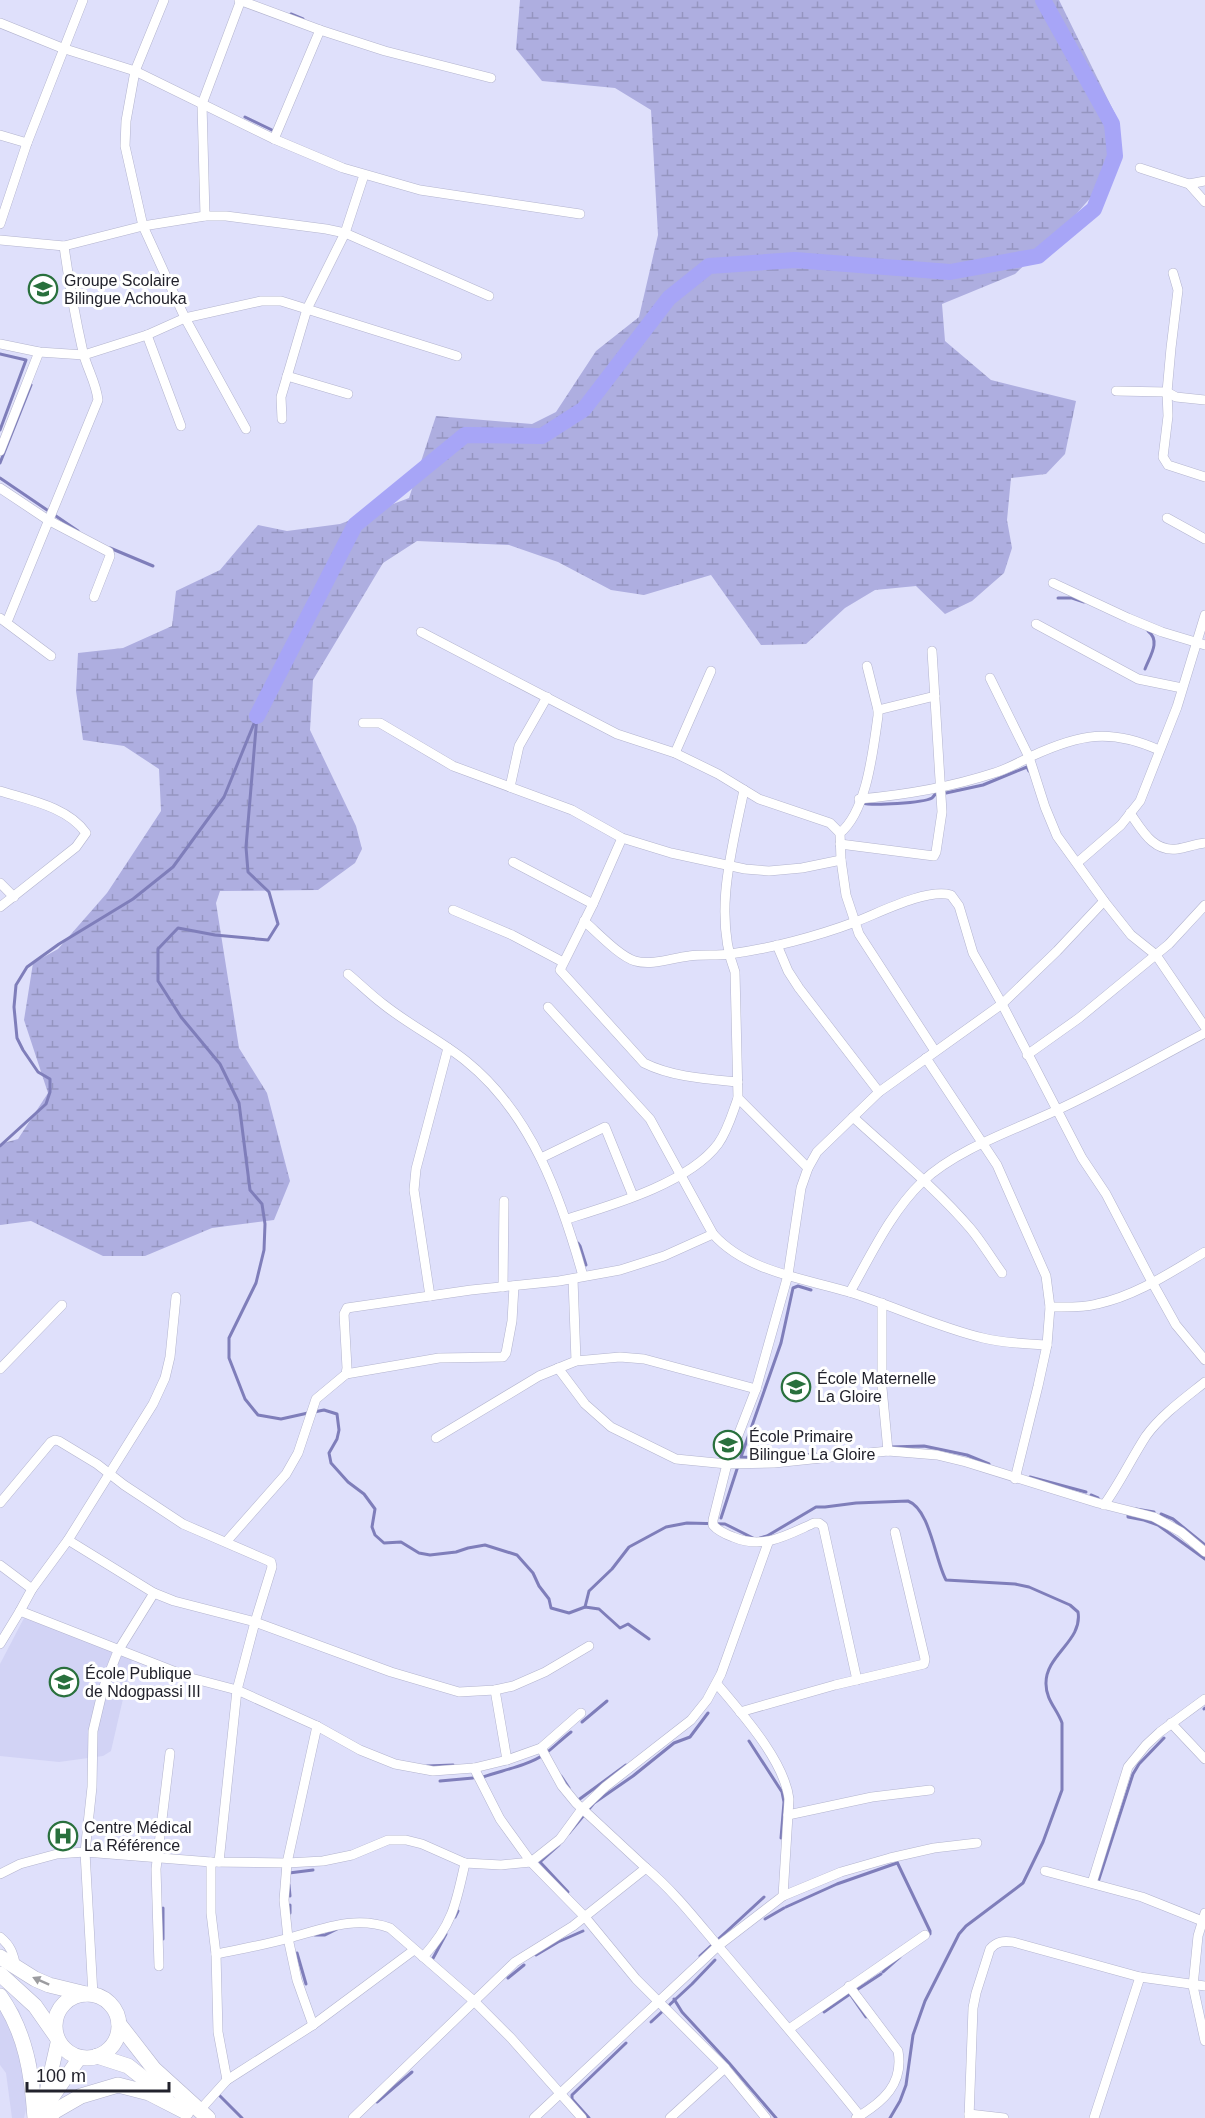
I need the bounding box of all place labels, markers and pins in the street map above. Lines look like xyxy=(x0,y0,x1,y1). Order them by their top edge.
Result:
place label: Groupe Scolaire Bilingue Achouka xyxy=(64,272,187,307)
school or university icon: Groupe Scolaire Bilingue Achouka xyxy=(27,273,59,305)
place label: École Maternelle La Gloire xyxy=(817,1369,936,1405)
school or university icon: École Maternelle La Gloire xyxy=(780,1371,812,1403)
place label: École Primaire Bilingue La Gloire xyxy=(749,1427,875,1463)
school or university icon: École Primaire Bilingue La Gloire xyxy=(712,1429,744,1461)
place label: École Publique de Ndogpassi III xyxy=(85,1664,201,1700)
school or university icon: École Publique de Ndogpassi III xyxy=(48,1666,80,1698)
place label: Centre Médical La Référence xyxy=(84,1819,192,1854)
hospital icon: Centre Médical La Référence xyxy=(47,1820,79,1852)

